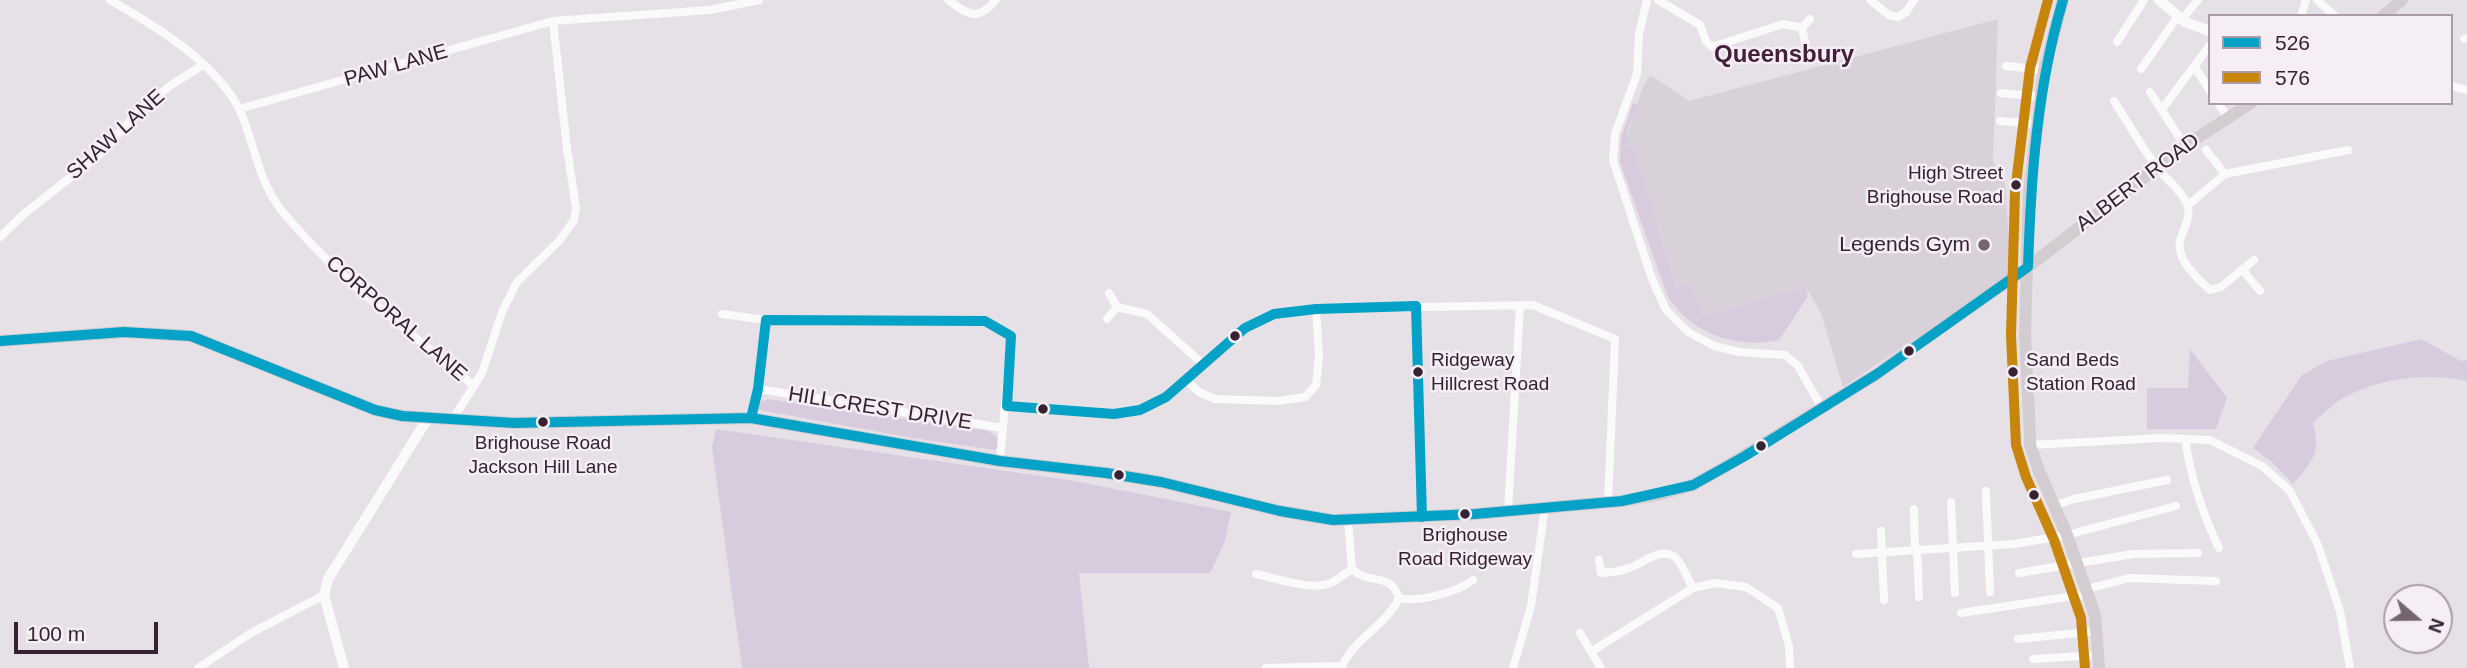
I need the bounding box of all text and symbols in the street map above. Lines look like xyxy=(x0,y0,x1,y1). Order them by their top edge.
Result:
legend xyxy=(2208,14,2453,105)
text: 526 xyxy=(2275,31,2310,54)
street label: PAW LANE xyxy=(341,39,451,93)
district label: Queensbury xyxy=(1714,41,1854,69)
text: 576 xyxy=(2275,66,2310,89)
street label: SHAW LANE xyxy=(62,85,170,185)
street label: ALBERT ROAD xyxy=(2071,128,2205,238)
place label: High Street Brighouse Road xyxy=(1867,163,2003,207)
marker: High Street Brighouse Road xyxy=(2009,178,2023,192)
place label: Legends Gym xyxy=(1839,232,1970,258)
marker: Legends Gym xyxy=(1976,237,1992,253)
street label: CORPORAL LANE xyxy=(320,251,472,387)
unlabelled marker xyxy=(1228,329,1242,343)
unlabelled marker xyxy=(1902,344,1916,358)
place label: Ridgeway Hillcrest Road xyxy=(1431,350,1549,394)
place label: Sand Beds Station Road xyxy=(2026,350,2136,394)
marker: Ridgeway Hillcrest Road xyxy=(1411,365,1425,379)
marker: Sand Beds Station Road xyxy=(2006,365,2020,379)
street label: HILLCREST DRIVE xyxy=(786,382,974,436)
unlabelled marker xyxy=(1036,402,1050,416)
marker: Brighouse Road Jackson Hill Lane xyxy=(536,415,550,429)
place label: Brighouse Road Jackson Hill Lane xyxy=(469,433,617,477)
unlabelled marker xyxy=(1754,439,1768,453)
unlabelled marker xyxy=(1112,468,1126,482)
unlabelled marker xyxy=(2027,488,2041,502)
marker: Brighouse Road Ridgeway xyxy=(1458,507,1472,521)
place label: Brighouse Road Ridgeway xyxy=(1398,525,1532,569)
north arrow xyxy=(2383,584,2453,654)
scale bar xyxy=(18,608,161,652)
text: N xyxy=(2424,616,2449,636)
text: 100 m xyxy=(27,622,85,645)

